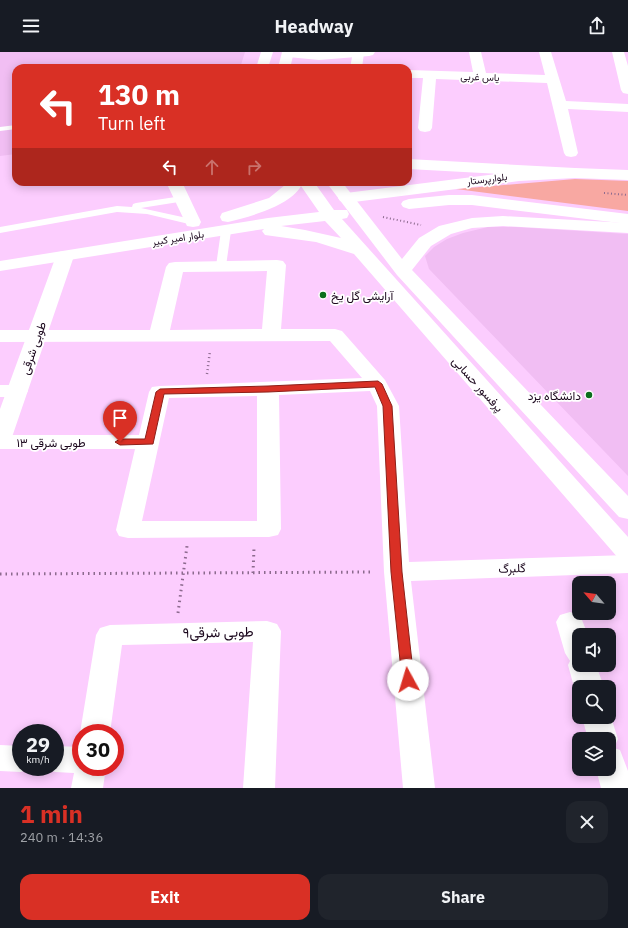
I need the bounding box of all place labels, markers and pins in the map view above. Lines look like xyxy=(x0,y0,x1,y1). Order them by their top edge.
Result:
place label: آرایشی گل یخ xyxy=(331,288,394,305)
marker: آرایشی گل یخ xyxy=(318,290,328,300)
place label: دانشگاه یزد xyxy=(528,388,581,404)
marker: دانشگاه یزد xyxy=(584,390,594,400)
pin xyxy=(103,401,137,442)

